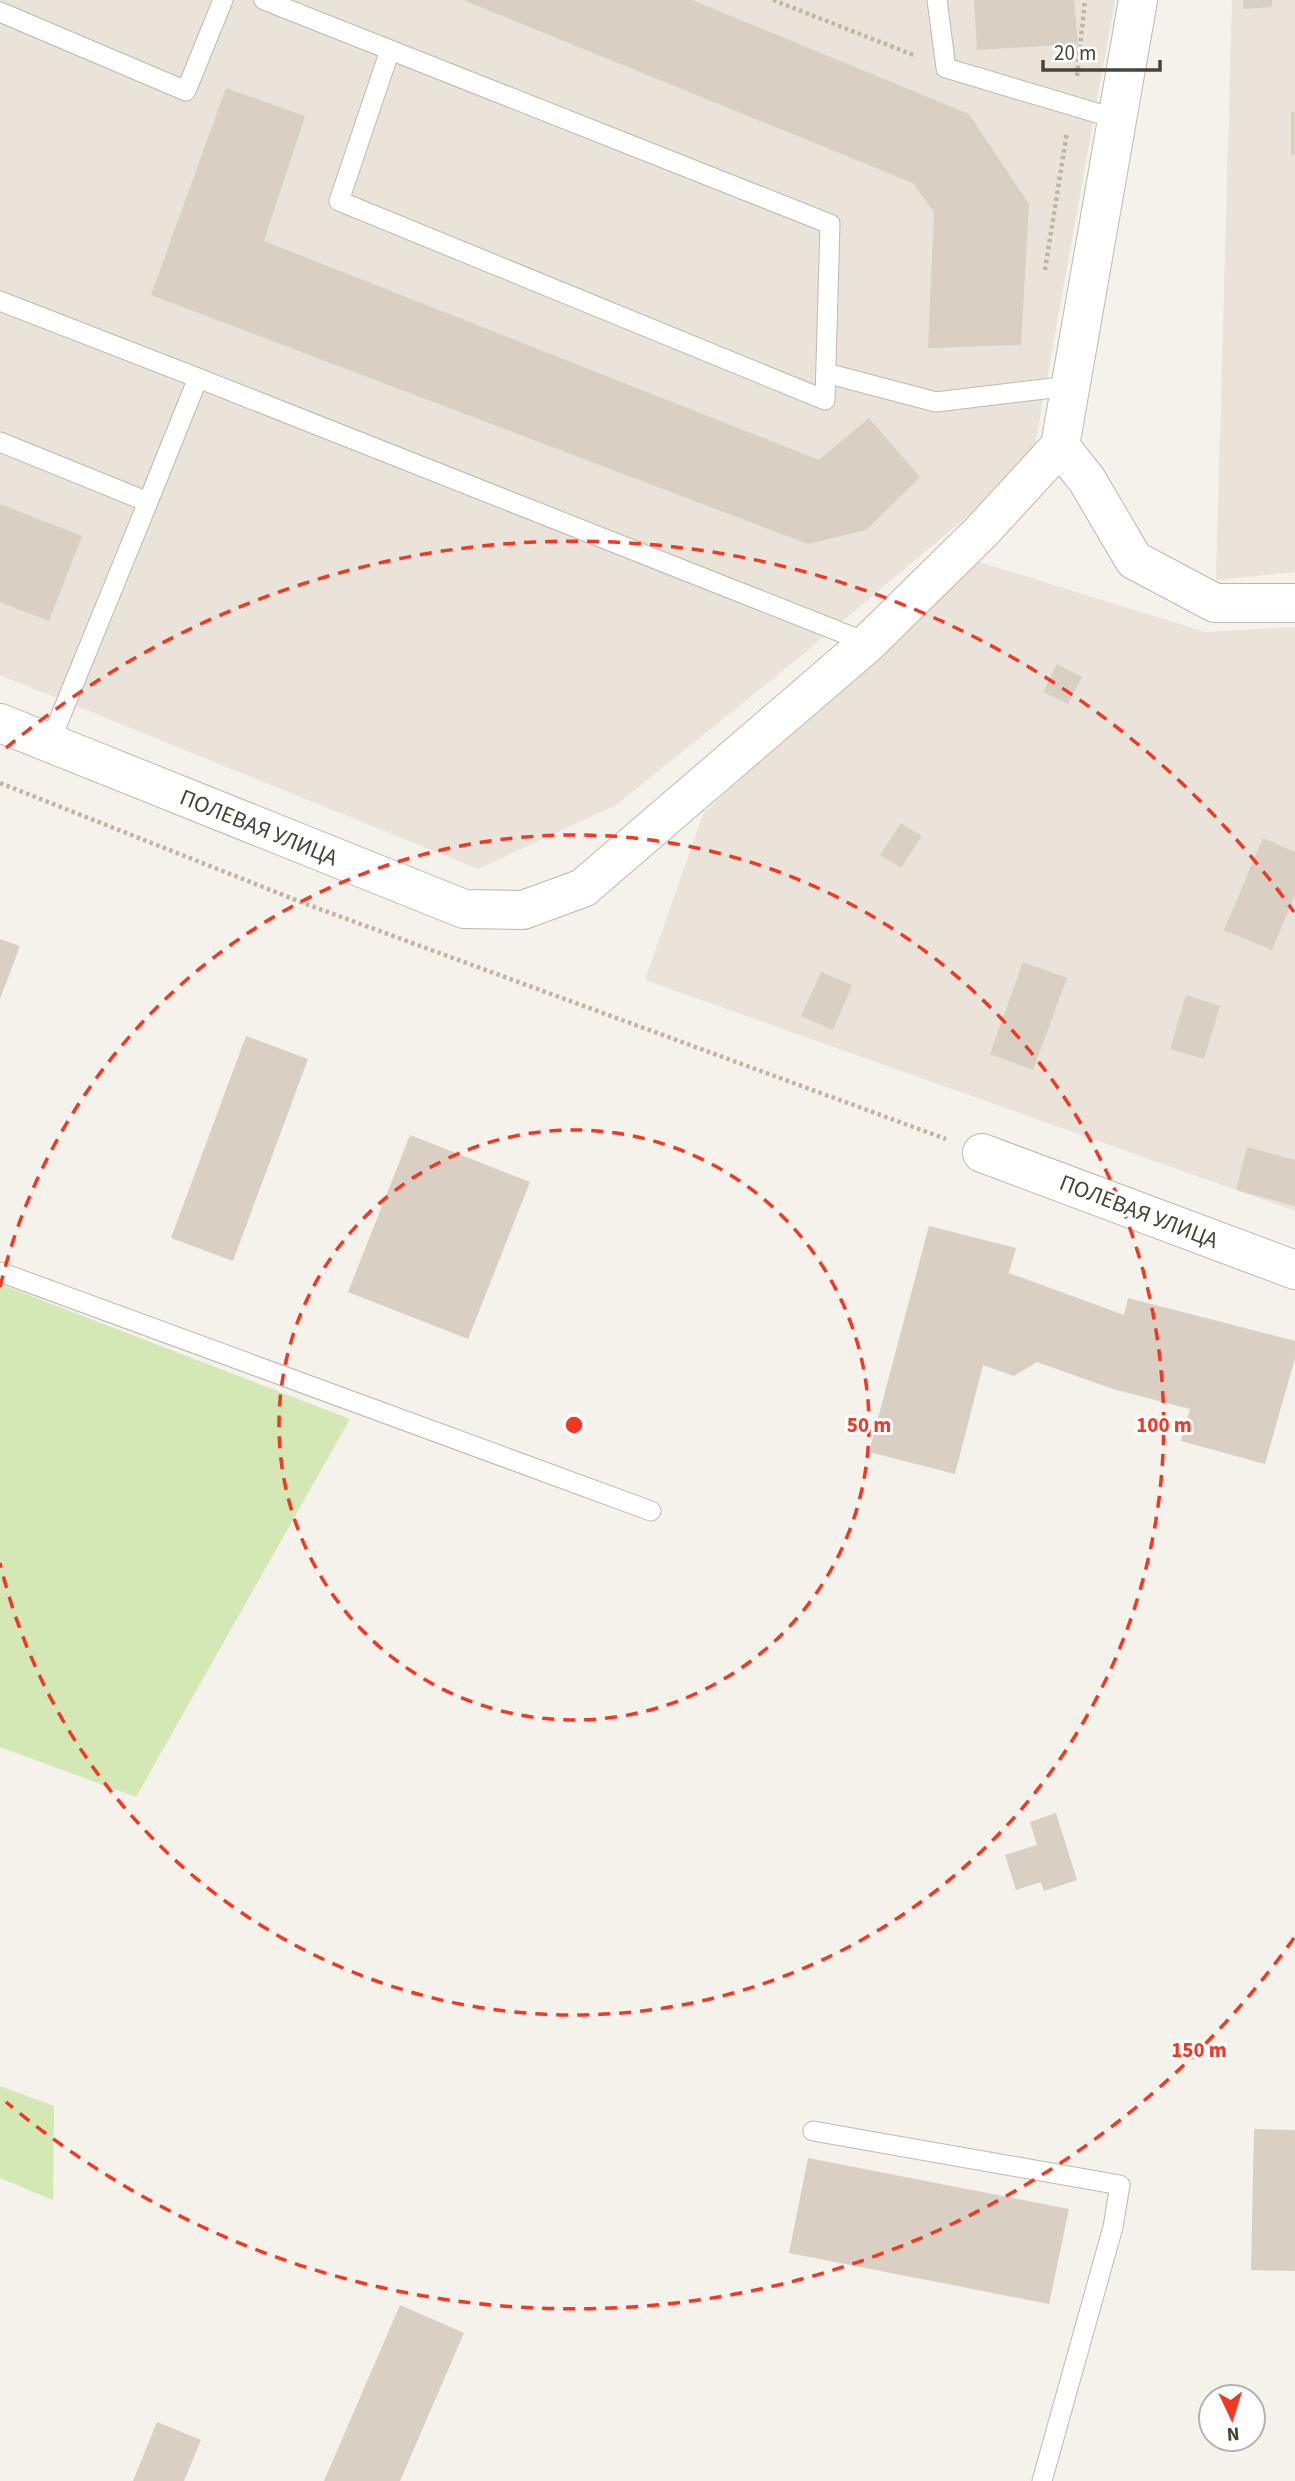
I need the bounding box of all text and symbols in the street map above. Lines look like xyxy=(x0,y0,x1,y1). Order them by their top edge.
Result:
scale bar xyxy=(1043,28,1160,72)
text: 20 m xyxy=(1054,38,1096,68)
street label: ПОЛЕВАЯ УЛИЦА xyxy=(175,781,343,874)
street label: ПОЛЕВАЯ УЛИЦА xyxy=(1055,1166,1223,1257)
text: 50 m xyxy=(847,1410,891,1440)
text: 100 m xyxy=(1136,1410,1192,1440)
centre of rings xyxy=(562,1413,586,1437)
text: 150 m xyxy=(1171,2035,1227,2065)
north arrow xyxy=(1197,2383,1267,2453)
text: N xyxy=(1226,2420,1240,2447)

